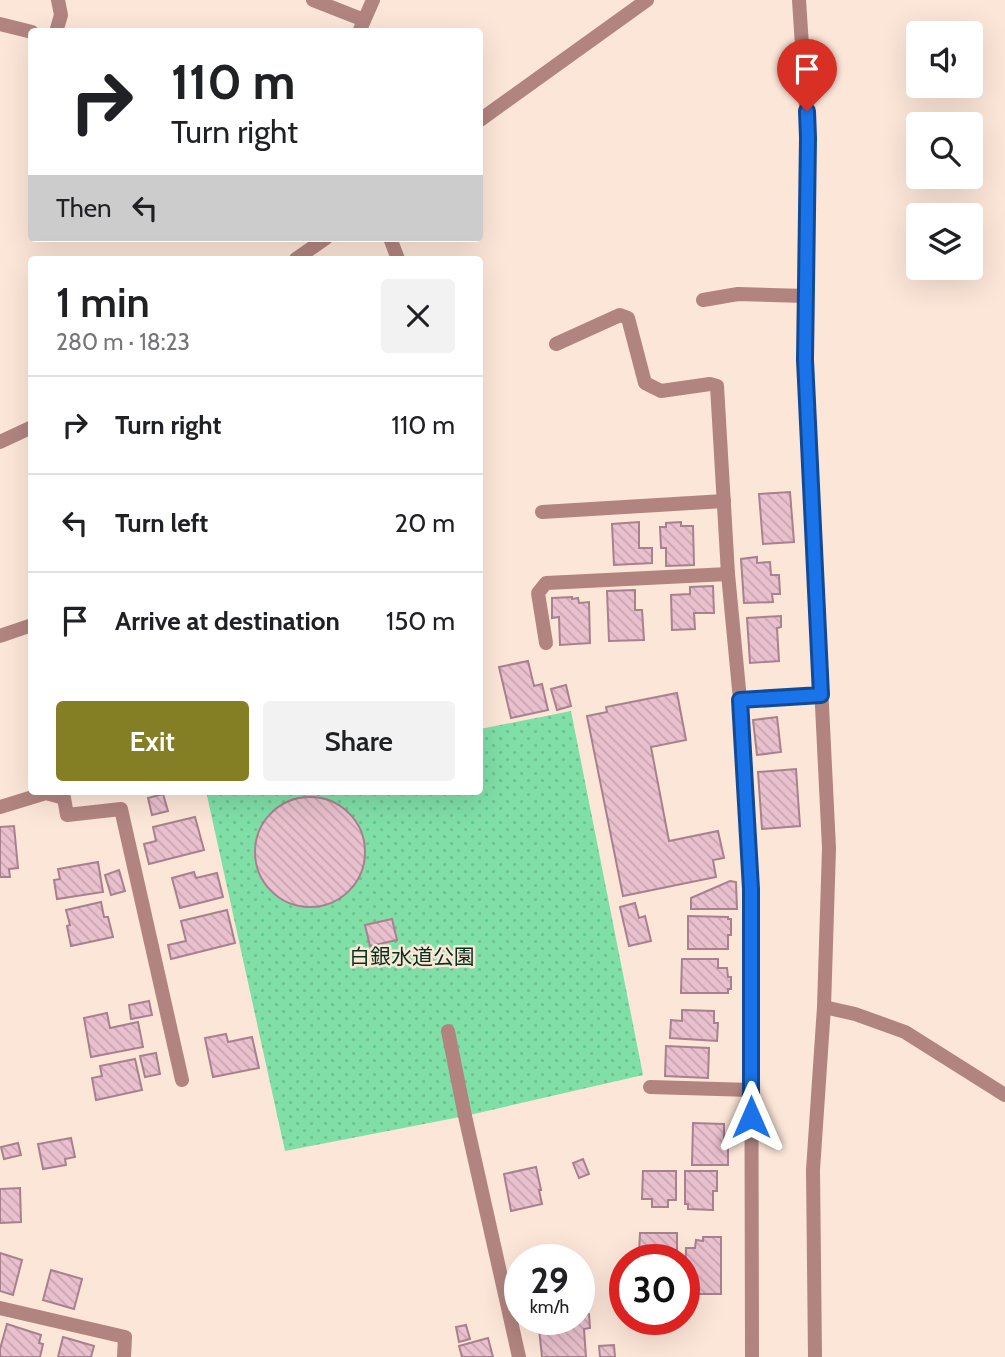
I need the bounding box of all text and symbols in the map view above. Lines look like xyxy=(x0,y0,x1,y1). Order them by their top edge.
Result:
map controls xyxy=(906,21,983,280)
button: sound xyxy=(906,21,983,98)
pin xyxy=(777,39,837,111)
icon: arrive xyxy=(788,50,826,88)
text: 110 m xyxy=(171,52,295,111)
icon: right xyxy=(56,56,147,147)
text: Turn right xyxy=(171,112,298,151)
button: search xyxy=(906,112,983,189)
icon: left xyxy=(126,189,164,227)
text: Then xyxy=(56,192,112,224)
button: layers xyxy=(906,203,983,280)
text: 1 min xyxy=(56,276,150,328)
button: close xyxy=(381,279,455,353)
text: 280 m · 18:23 xyxy=(56,328,190,356)
icon: right xyxy=(56,406,94,444)
text: Turn right xyxy=(115,409,221,441)
text: 110 m xyxy=(391,409,455,441)
icon: left xyxy=(56,504,94,542)
text: Turn left xyxy=(115,507,208,539)
text: 20 m xyxy=(395,507,455,539)
icon: arrive xyxy=(56,602,94,640)
text: Arrive at destination xyxy=(115,605,340,637)
text: 150 m xyxy=(386,605,455,637)
button: Exit xyxy=(56,701,249,781)
button: Share xyxy=(263,701,455,781)
park label: 白銀水道公園 xyxy=(349,944,475,969)
position arrow xyxy=(714,1080,788,1154)
speed limit sign: 30 xyxy=(609,1244,700,1335)
text: 29 xyxy=(530,1259,569,1302)
text: km/h xyxy=(530,1296,569,1318)

